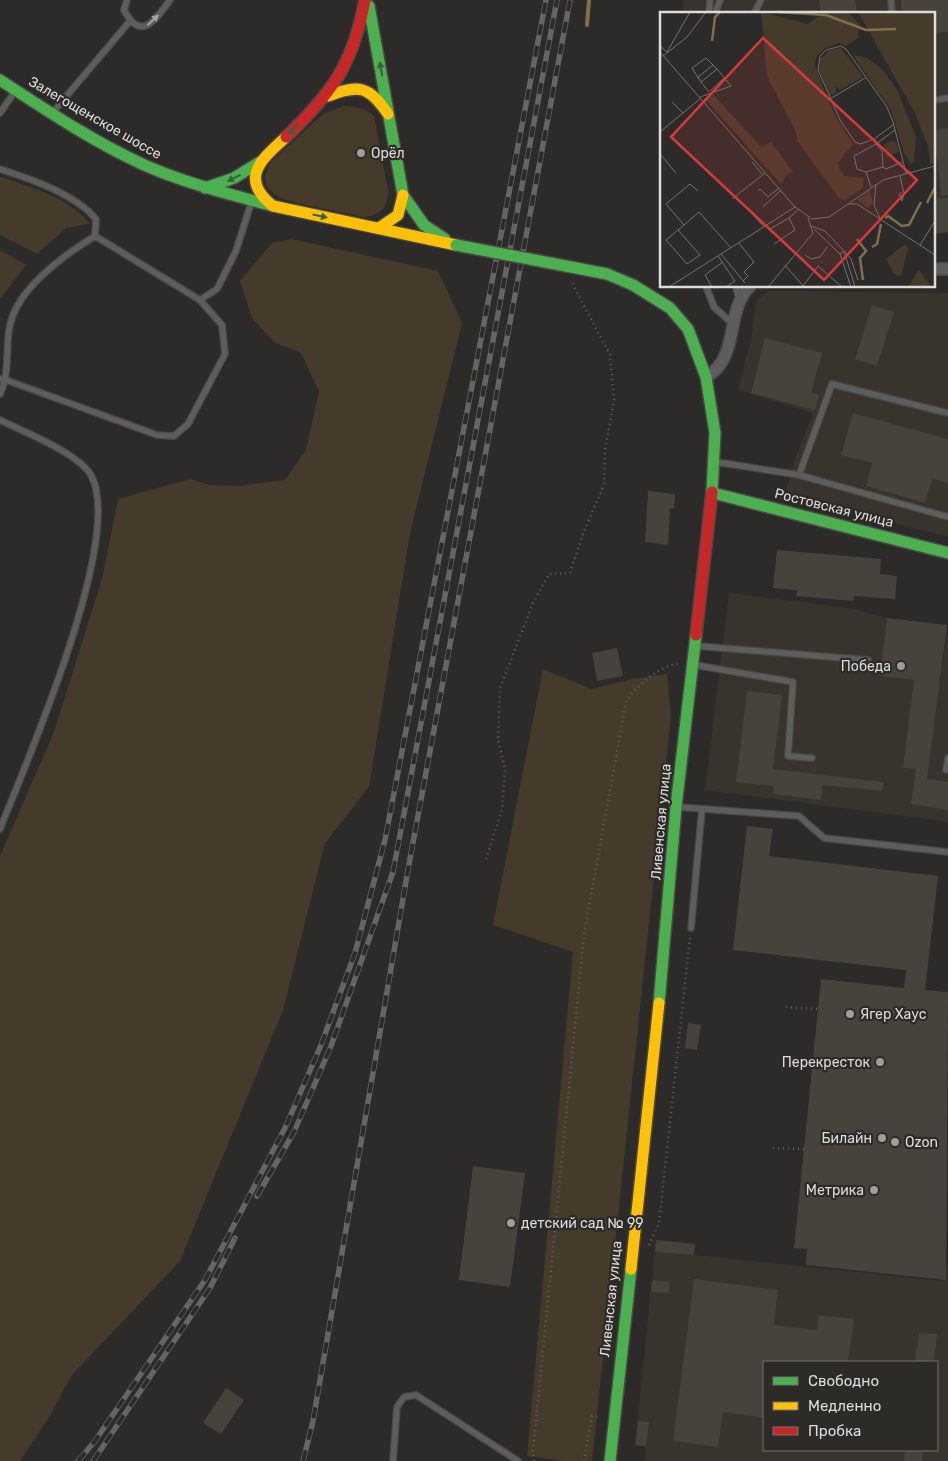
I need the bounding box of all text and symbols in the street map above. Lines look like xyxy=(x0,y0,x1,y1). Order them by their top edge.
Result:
inset map xyxy=(660,12,936,288)
one-way arrow xyxy=(147,15,159,26)
one-way arrow xyxy=(377,60,385,76)
street label: Залегощенское шоссе xyxy=(26,73,165,163)
one-way arrow xyxy=(288,123,300,135)
place label: Орёл xyxy=(371,145,405,162)
marker: Орёл xyxy=(355,147,367,159)
one-way arrow xyxy=(226,174,241,182)
one-way arrow xyxy=(313,212,328,220)
street label: Ростовская улица xyxy=(773,485,895,531)
place label: Победа xyxy=(841,658,891,675)
marker: Победа xyxy=(895,660,907,672)
street label: Ливенская улица xyxy=(647,763,675,881)
place label: Ягер Хаус xyxy=(860,1006,927,1023)
marker: Ягер Хаус xyxy=(844,1008,856,1020)
place label: Перекресток xyxy=(782,1054,870,1071)
marker: Перекресток xyxy=(874,1056,886,1068)
place label: Билайн xyxy=(822,1130,872,1147)
marker: Билайн xyxy=(876,1132,888,1144)
place label: Ozon xyxy=(905,1134,938,1151)
marker: Ozon xyxy=(889,1136,901,1148)
place label: Метрика xyxy=(806,1182,864,1199)
marker: Метрика xyxy=(868,1184,880,1196)
place label: детский сад № 99 xyxy=(521,1215,644,1232)
marker: детский сад № 99 xyxy=(505,1217,517,1229)
street label: Ливенская улица xyxy=(596,1240,626,1358)
legend xyxy=(763,1361,938,1451)
text: Свободно xyxy=(808,1372,879,1390)
text: Медленно xyxy=(808,1397,881,1415)
text: Пробка xyxy=(808,1422,861,1440)

